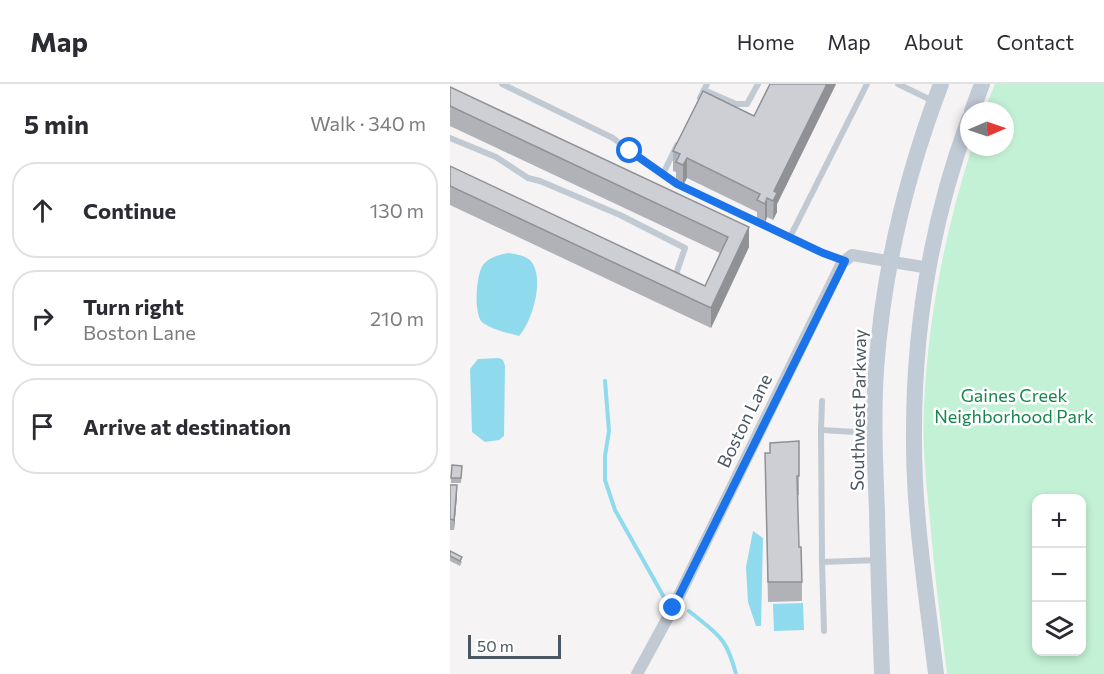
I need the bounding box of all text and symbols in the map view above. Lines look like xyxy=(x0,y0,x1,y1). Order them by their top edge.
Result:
text: Map xyxy=(30,24,88,58)
text: Home xyxy=(737,29,794,54)
text: Map xyxy=(827,29,871,54)
text: About xyxy=(904,29,963,54)
text: Contact xyxy=(996,29,1074,54)
north arrow xyxy=(960,102,1014,156)
text: 5 min xyxy=(24,108,89,139)
text: Walk · 340 m xyxy=(310,111,426,135)
route start xyxy=(616,137,642,163)
icon: ahead xyxy=(26,194,59,227)
text: Continue xyxy=(83,197,176,224)
text: 130 m xyxy=(370,198,424,222)
text: Turn right xyxy=(83,293,184,320)
icon: right xyxy=(26,302,59,335)
text: 210 m xyxy=(370,306,424,330)
text: Boston Lane xyxy=(83,320,196,344)
street label: Southwest Parkway xyxy=(846,329,870,491)
street label: Boston Lane xyxy=(712,370,776,471)
park label: Gaines Creek Neighborhood Park xyxy=(934,384,1094,427)
icon: arrive xyxy=(26,410,59,443)
text: Arrive at destination xyxy=(83,413,291,440)
map controls xyxy=(1032,494,1086,656)
button: + xyxy=(1032,494,1086,548)
button: − xyxy=(1032,548,1086,602)
route end xyxy=(659,594,685,620)
button: layers xyxy=(1032,602,1086,656)
scale bar xyxy=(468,632,561,660)
text: 50 m xyxy=(477,636,514,655)

